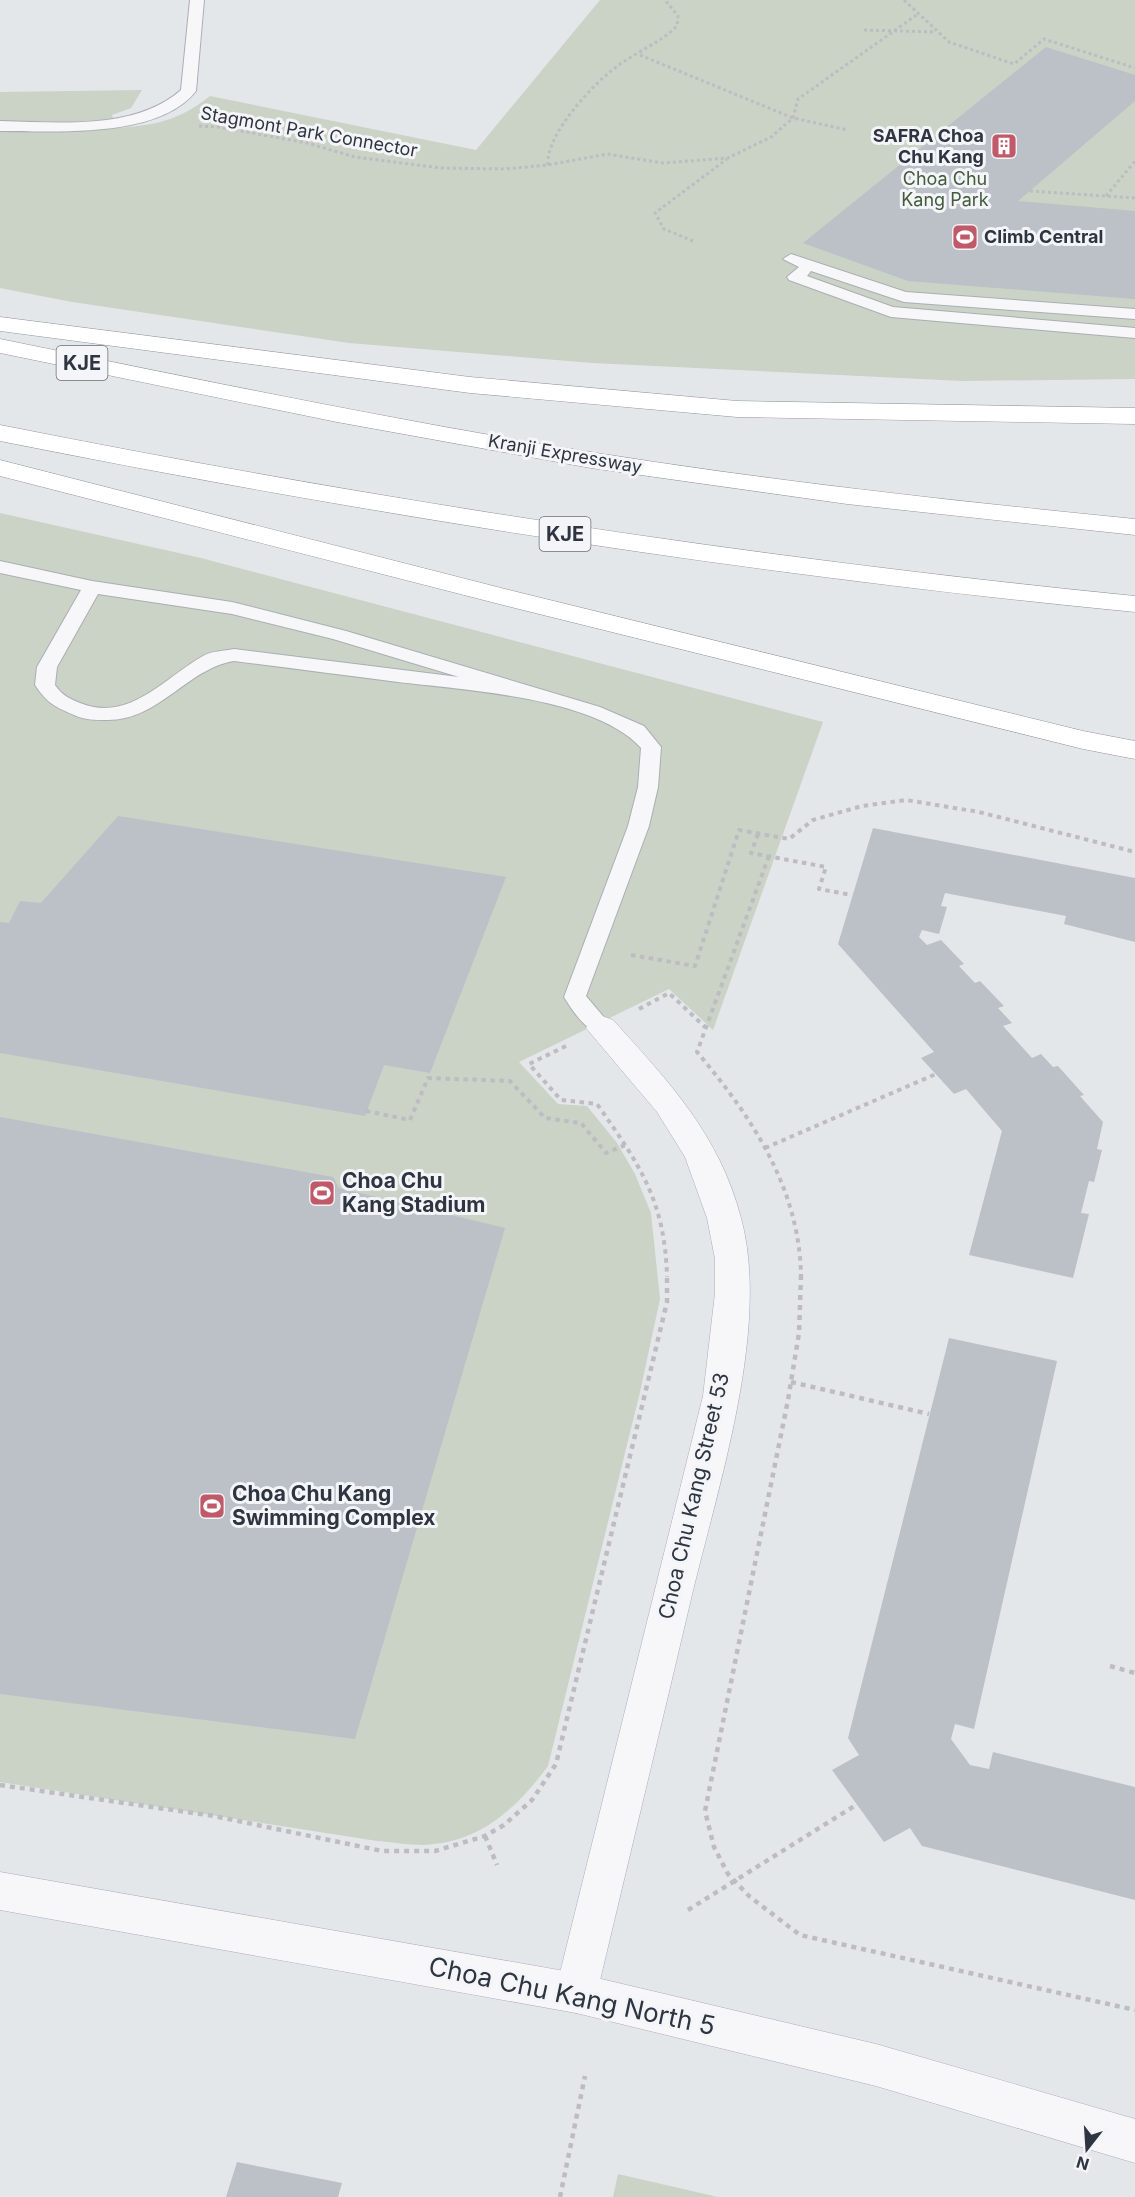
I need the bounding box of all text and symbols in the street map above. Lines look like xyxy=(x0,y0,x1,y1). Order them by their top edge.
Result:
street label: Stagmont Park Connector xyxy=(199,102,419,161)
place label: SAFRA Choa Chu Kang xyxy=(873,125,984,167)
building icon: SAFRA Choa Chu Kang xyxy=(989,131,1019,161)
park label: Choa Chu Kang Park xyxy=(901,168,989,210)
sports icon: Climb Central xyxy=(950,222,980,252)
place label: Climb Central xyxy=(984,226,1103,247)
road number: KJE xyxy=(56,346,107,380)
street label: Kranji Expressway xyxy=(487,430,644,477)
road number: KJE xyxy=(540,517,590,551)
place label: Choa Chu Kang Stadium xyxy=(342,1168,486,1217)
sports icon: Choa Chu Kang Stadium xyxy=(307,1178,337,1208)
street label: Choa Chu Kang Street 53 xyxy=(653,1370,734,1622)
place label: Choa Chu Kang Swimming Complex xyxy=(232,1481,435,1530)
sports icon: Choa Chu Kang Swimming Complex xyxy=(197,1491,227,1521)
street label: Choa Chu Kang North 5 xyxy=(426,1950,718,2041)
north arrow xyxy=(1057,2119,1117,2179)
text: N xyxy=(1074,2152,1091,2175)

